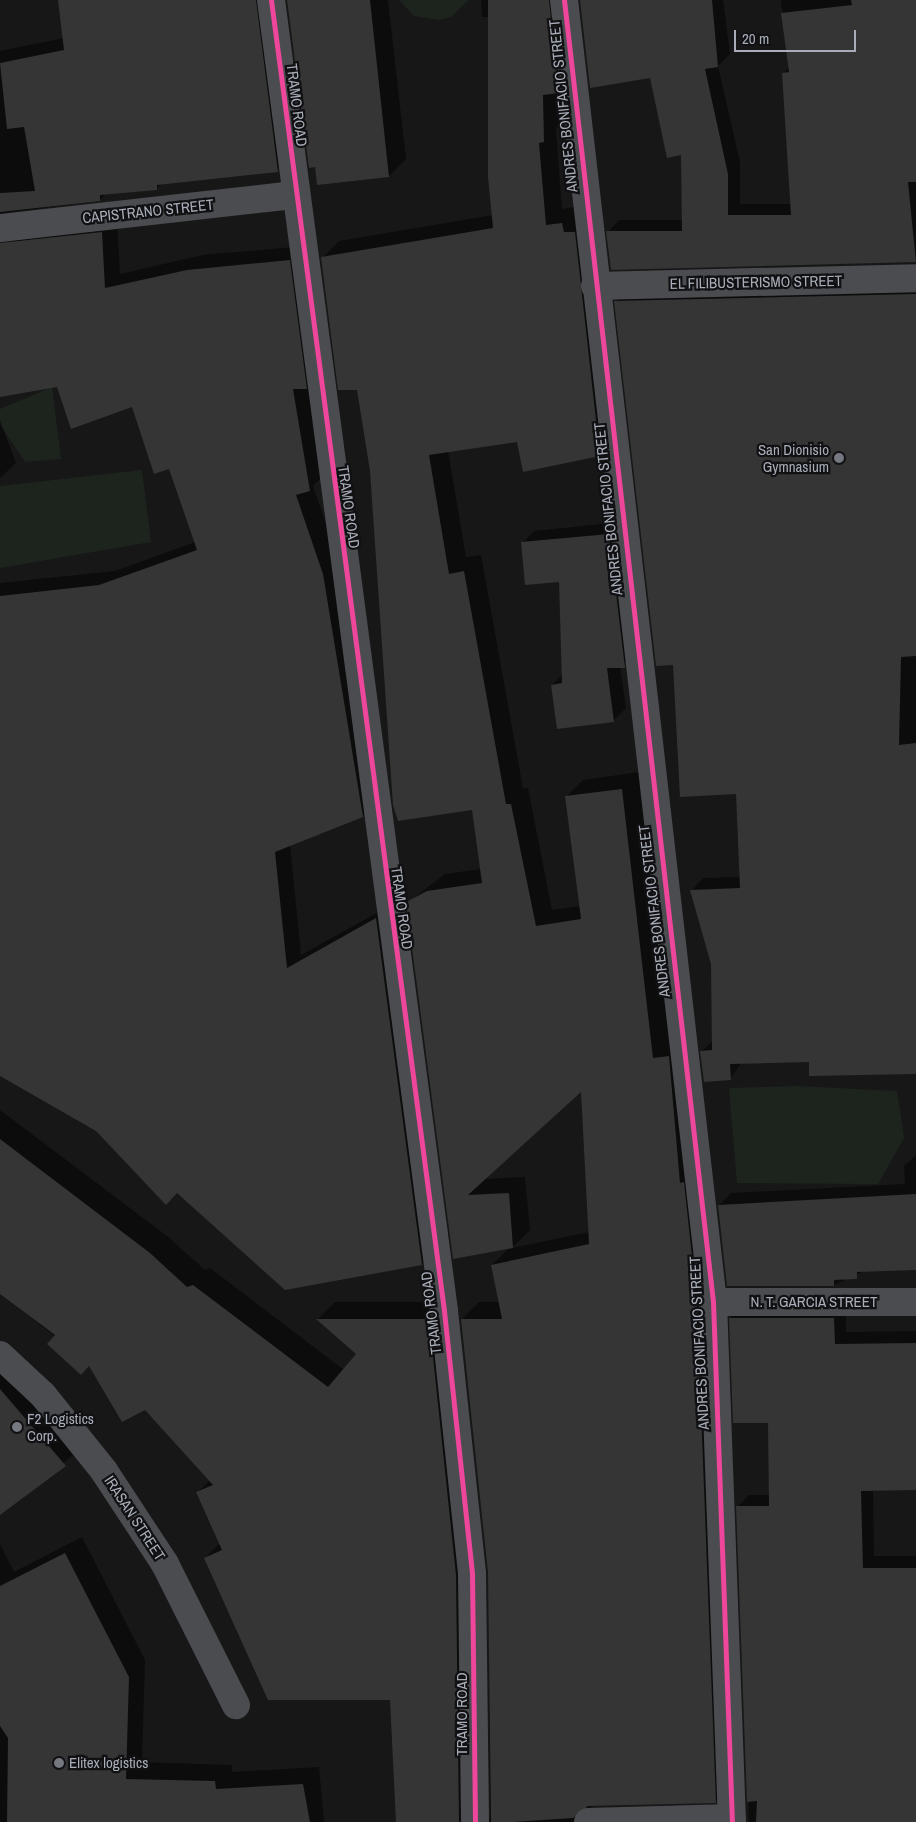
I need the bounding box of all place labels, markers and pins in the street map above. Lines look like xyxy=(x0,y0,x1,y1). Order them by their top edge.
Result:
place label: San Dionisio Gymnasium xyxy=(758,440,829,475)
marker: San Dionisio Gymnasium xyxy=(833,452,845,464)
place label: F2 Logistics Corp. xyxy=(27,1409,94,1444)
marker: F2 Logistics Corp. xyxy=(11,1421,23,1433)
place label: Elitex logistics xyxy=(69,1754,148,1772)
marker: Elitex logistics xyxy=(53,1757,65,1769)

